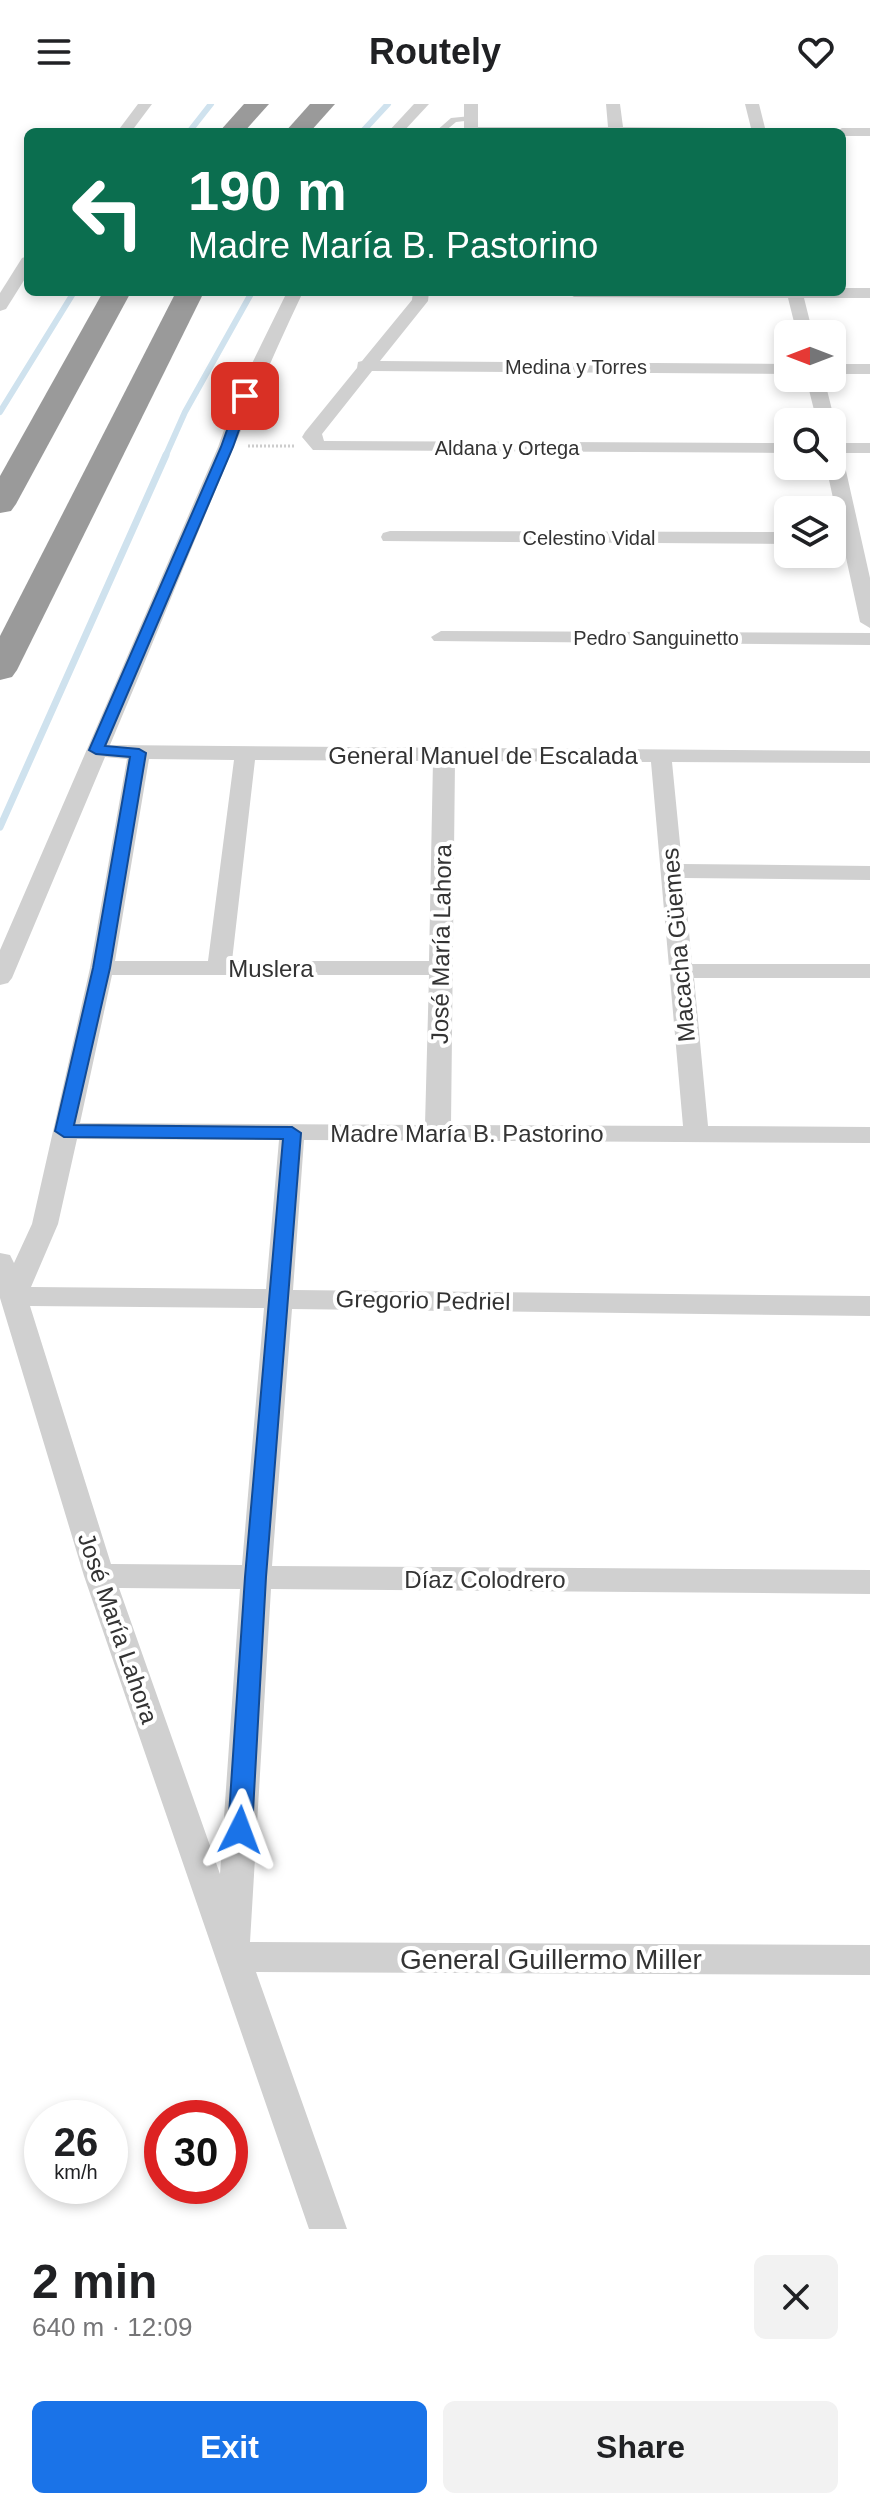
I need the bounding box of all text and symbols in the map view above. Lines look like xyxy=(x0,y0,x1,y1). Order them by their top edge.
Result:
icon: menu xyxy=(32,30,76,74)
icon: heart xyxy=(794,30,838,74)
text: Routely xyxy=(369,31,501,72)
text: 190 m xyxy=(188,159,347,222)
icon: left xyxy=(56,160,160,264)
text: Madre María B. Pastorino xyxy=(188,225,598,266)
north arrow xyxy=(774,320,846,392)
map controls xyxy=(774,320,846,568)
street label: Medina y Torres xyxy=(505,356,647,378)
pin xyxy=(211,362,279,430)
icon: arrive xyxy=(223,374,267,418)
button: search xyxy=(774,408,846,480)
street label: Aldana y Ortega xyxy=(435,437,580,459)
button: layers xyxy=(774,496,846,568)
street label: Celestino Vidal xyxy=(522,527,656,549)
street label: Pedro Sanguinetto xyxy=(573,627,739,649)
street label: General Manuel de Escalada xyxy=(328,742,638,769)
street label: José María Lahora xyxy=(426,843,456,1044)
street label: Macacha Güemes xyxy=(656,847,700,1043)
street label: Muslera xyxy=(228,955,314,982)
street label: Madre María B. Pastorino xyxy=(330,1120,604,1147)
street label: Gregorio Pedriel xyxy=(335,1285,511,1315)
street label: José María Lahora xyxy=(73,1529,164,1728)
street label: Díaz Colodrero xyxy=(404,1566,566,1593)
position arrow xyxy=(198,1788,282,1872)
street label: General Guillermo Miller xyxy=(400,1944,702,1975)
speed limit sign: 30 xyxy=(144,2100,248,2204)
text: 26 xyxy=(54,2120,98,2164)
text: km/h xyxy=(54,2161,98,2183)
text: 2 min xyxy=(32,2255,157,2308)
button: close xyxy=(754,2255,838,2339)
text: 640 m · 12:09 xyxy=(32,2312,192,2342)
button: Exit xyxy=(32,2401,427,2493)
button: Share xyxy=(443,2401,838,2493)

